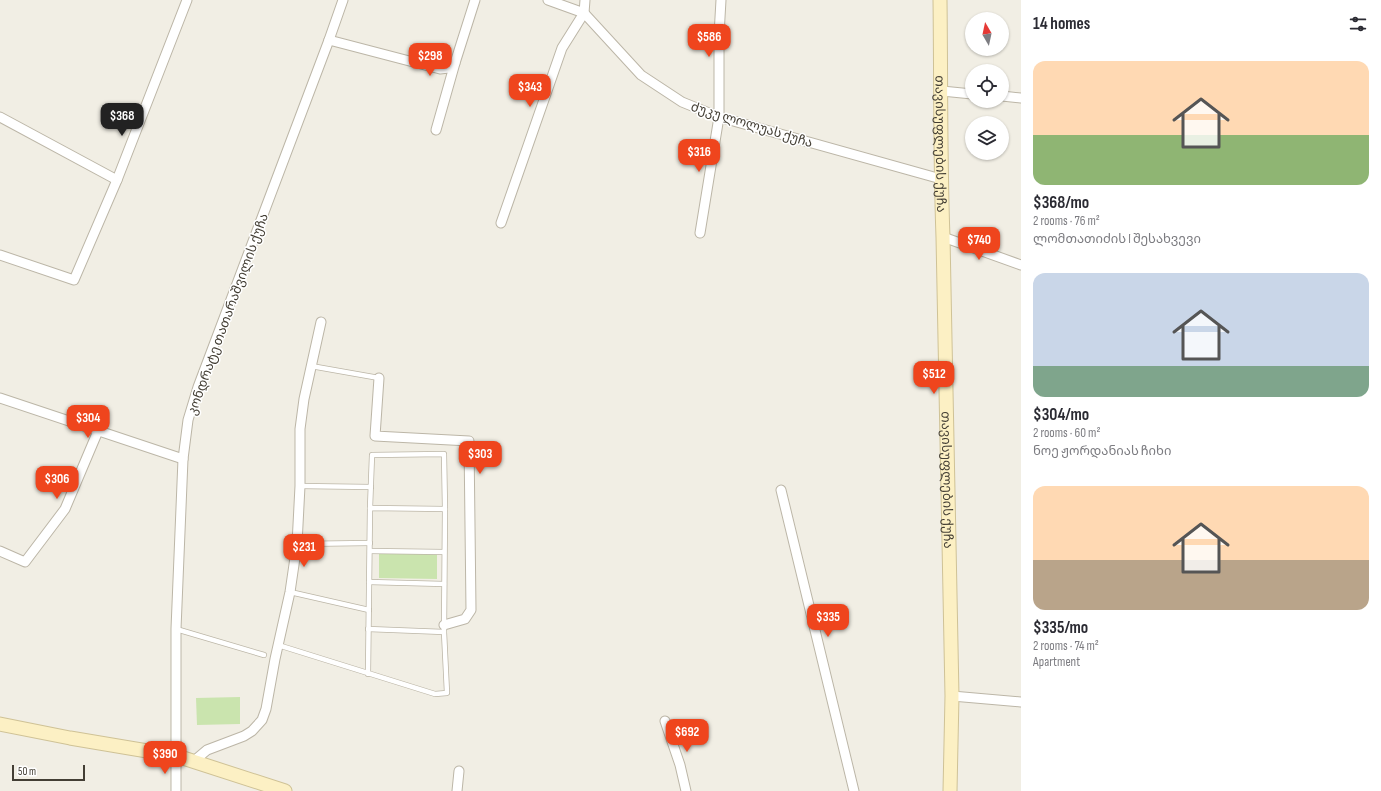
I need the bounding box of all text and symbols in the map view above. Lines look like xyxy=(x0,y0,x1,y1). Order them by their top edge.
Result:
north arrow xyxy=(965,12,1009,56)
map controls xyxy=(965,12,1009,160)
icon: filters xyxy=(1347,13,1369,35)
text: 14 homes xyxy=(1033,14,1090,34)
pin: $586 xyxy=(685,24,733,58)
text: $586 xyxy=(697,29,721,45)
pin: $298 xyxy=(406,43,454,77)
text: $298 xyxy=(418,48,442,64)
button: locate xyxy=(965,64,1009,108)
pin: $343 xyxy=(506,74,554,108)
street label: თავისუფლების ქუჩა xyxy=(932,75,949,213)
text: $343 xyxy=(518,79,542,95)
icon: home xyxy=(1165,87,1237,159)
street label: ძუკუ ლოლუას ქუჩა xyxy=(689,99,815,151)
pin: $368 xyxy=(98,103,146,137)
text: $368 xyxy=(110,108,134,124)
button: layers xyxy=(965,116,1009,160)
pin: $316 xyxy=(675,139,723,173)
text: $316 xyxy=(687,144,711,160)
text: $368/mo xyxy=(1033,193,1089,213)
street label: კონდრატე თათარაშვილის ქუჩა xyxy=(184,211,272,417)
text: 2 rooms · 76 m² xyxy=(1033,213,1100,229)
pin: $740 xyxy=(955,227,1003,261)
text: ლომთათიძის I შესახვევი xyxy=(1033,231,1201,247)
text: $740 xyxy=(967,232,991,248)
icon: home xyxy=(1165,299,1237,371)
pin: $512 xyxy=(910,361,958,395)
text: $512 xyxy=(922,366,946,382)
pin: $304 xyxy=(64,405,112,439)
text: $304/mo xyxy=(1033,405,1089,425)
text: $304 xyxy=(76,410,100,426)
street label: თავისუფლების ქუჩა xyxy=(937,411,956,549)
text: 2 rooms · 60 m² xyxy=(1033,425,1100,441)
pin: $303 xyxy=(456,441,504,475)
text: ნოე ჟორდანიას ჩიხი xyxy=(1033,443,1171,459)
text: $303 xyxy=(468,446,492,462)
pin: $306 xyxy=(33,466,81,500)
text: $306 xyxy=(45,471,69,487)
icon: home xyxy=(1165,512,1237,584)
pin: $231 xyxy=(280,534,328,568)
text: $231 xyxy=(292,539,316,555)
pin: $335 xyxy=(804,604,852,638)
text: $335 xyxy=(816,609,840,625)
text: $335/mo xyxy=(1033,618,1088,638)
text: 2 rooms · 74 m² xyxy=(1033,638,1099,654)
text: Apartment xyxy=(1033,654,1080,670)
pin: $692 xyxy=(663,719,711,753)
text: $692 xyxy=(675,724,699,740)
pin: $390 xyxy=(141,741,189,775)
text: $390 xyxy=(153,746,177,762)
scale bar xyxy=(12,763,85,782)
text: 50 m xyxy=(18,765,36,778)

